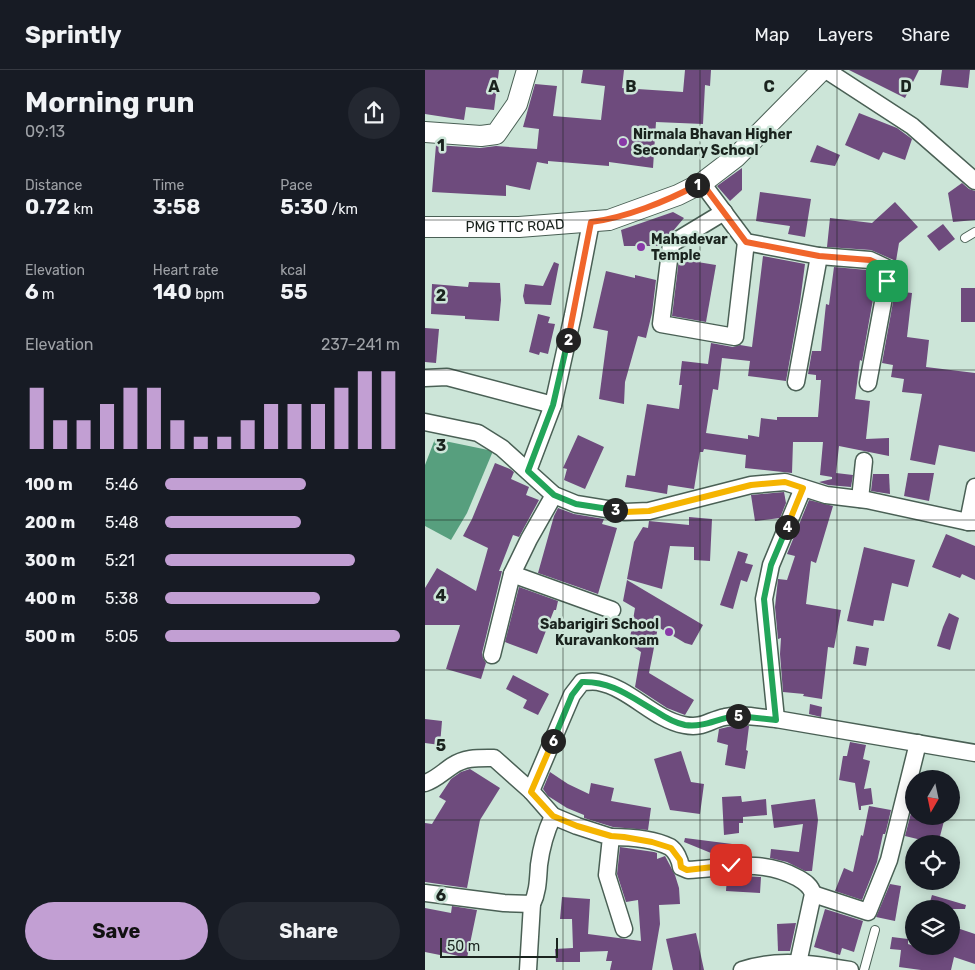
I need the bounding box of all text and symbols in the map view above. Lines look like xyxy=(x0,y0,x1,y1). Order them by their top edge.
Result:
text: Sprintly xyxy=(25,21,122,49)
text: Map xyxy=(755,24,790,46)
text: Layers xyxy=(818,24,873,46)
text: Share xyxy=(901,24,950,46)
text: A xyxy=(488,77,500,96)
text: B xyxy=(625,77,637,96)
text: C xyxy=(763,77,775,96)
text: D xyxy=(900,77,912,96)
text: Morning run xyxy=(25,86,194,119)
button: share xyxy=(348,87,400,139)
text: 09:13 xyxy=(25,122,65,141)
place label: Nirmala Bhavan Higher Secondary School xyxy=(633,126,793,159)
text: 1 xyxy=(437,136,445,155)
marker: Nirmala Bhavan Higher Secondary School xyxy=(617,136,629,148)
pin: 1 xyxy=(685,172,709,198)
text: Distance xyxy=(25,177,82,194)
text: Time xyxy=(153,177,184,194)
text: Pace xyxy=(280,177,312,194)
text: 1 xyxy=(694,177,701,194)
text: 0.72 xyxy=(25,194,70,219)
text: 3:58 xyxy=(153,194,200,219)
text: 5:30 xyxy=(280,194,328,219)
text: km xyxy=(70,201,93,218)
text: /km xyxy=(328,201,358,218)
street label: PMG TTC ROAD xyxy=(465,215,565,236)
place label: Mahadevar Temple xyxy=(651,231,728,264)
marker: Mahadevar Temple xyxy=(635,241,647,253)
pin xyxy=(866,260,908,302)
text: Elevation xyxy=(25,262,85,279)
text: Heart rate xyxy=(153,262,219,279)
text: kcal xyxy=(280,262,306,279)
icon: arrive xyxy=(873,267,901,295)
text: 6 xyxy=(25,279,39,304)
text: 140 xyxy=(153,279,192,304)
text: 55 xyxy=(280,279,307,304)
text: m xyxy=(39,286,55,303)
text: bpm xyxy=(192,286,224,303)
text: 2 xyxy=(436,286,446,305)
pin: 2 xyxy=(555,328,581,352)
text: 2 xyxy=(564,332,573,349)
text: Elevation xyxy=(25,335,94,354)
text: 237–241 m xyxy=(321,335,400,354)
text: 3 xyxy=(436,436,446,455)
text: 100 m xyxy=(25,475,73,494)
text: 5:46 xyxy=(105,475,138,494)
pin: 3 xyxy=(603,498,627,522)
text: 3 xyxy=(611,502,620,519)
text: 200 m xyxy=(25,513,75,532)
text: 5:48 xyxy=(105,513,139,532)
pin: 4 xyxy=(775,514,799,540)
text: 4 xyxy=(783,519,792,536)
text: 300 m xyxy=(25,551,75,570)
text: 5:21 xyxy=(105,551,135,570)
text: 4 xyxy=(436,586,447,605)
text: 400 m xyxy=(25,589,76,608)
text: 5:38 xyxy=(105,589,138,608)
place label: Sabarigiri School Kuravankonam xyxy=(540,616,659,649)
marker: Sabarigiri School Kuravankonam xyxy=(663,626,675,638)
text: 500 m xyxy=(25,627,75,646)
text: 5:05 xyxy=(105,627,138,646)
pin: 5 xyxy=(725,704,751,728)
text: 5 xyxy=(734,708,743,725)
pin: 6 xyxy=(541,728,565,754)
text: 6 xyxy=(549,733,558,750)
text: 5 xyxy=(436,736,446,755)
north arrow xyxy=(905,770,960,825)
map controls xyxy=(905,770,960,955)
button: locate xyxy=(905,835,960,890)
pin xyxy=(710,844,752,886)
icon: check xyxy=(717,851,745,879)
text: 6 xyxy=(436,886,446,905)
button: layers xyxy=(905,900,960,955)
button: Save xyxy=(25,902,208,960)
button: Share xyxy=(218,902,400,960)
scale bar xyxy=(440,935,557,958)
text: 50 m xyxy=(447,938,480,955)

